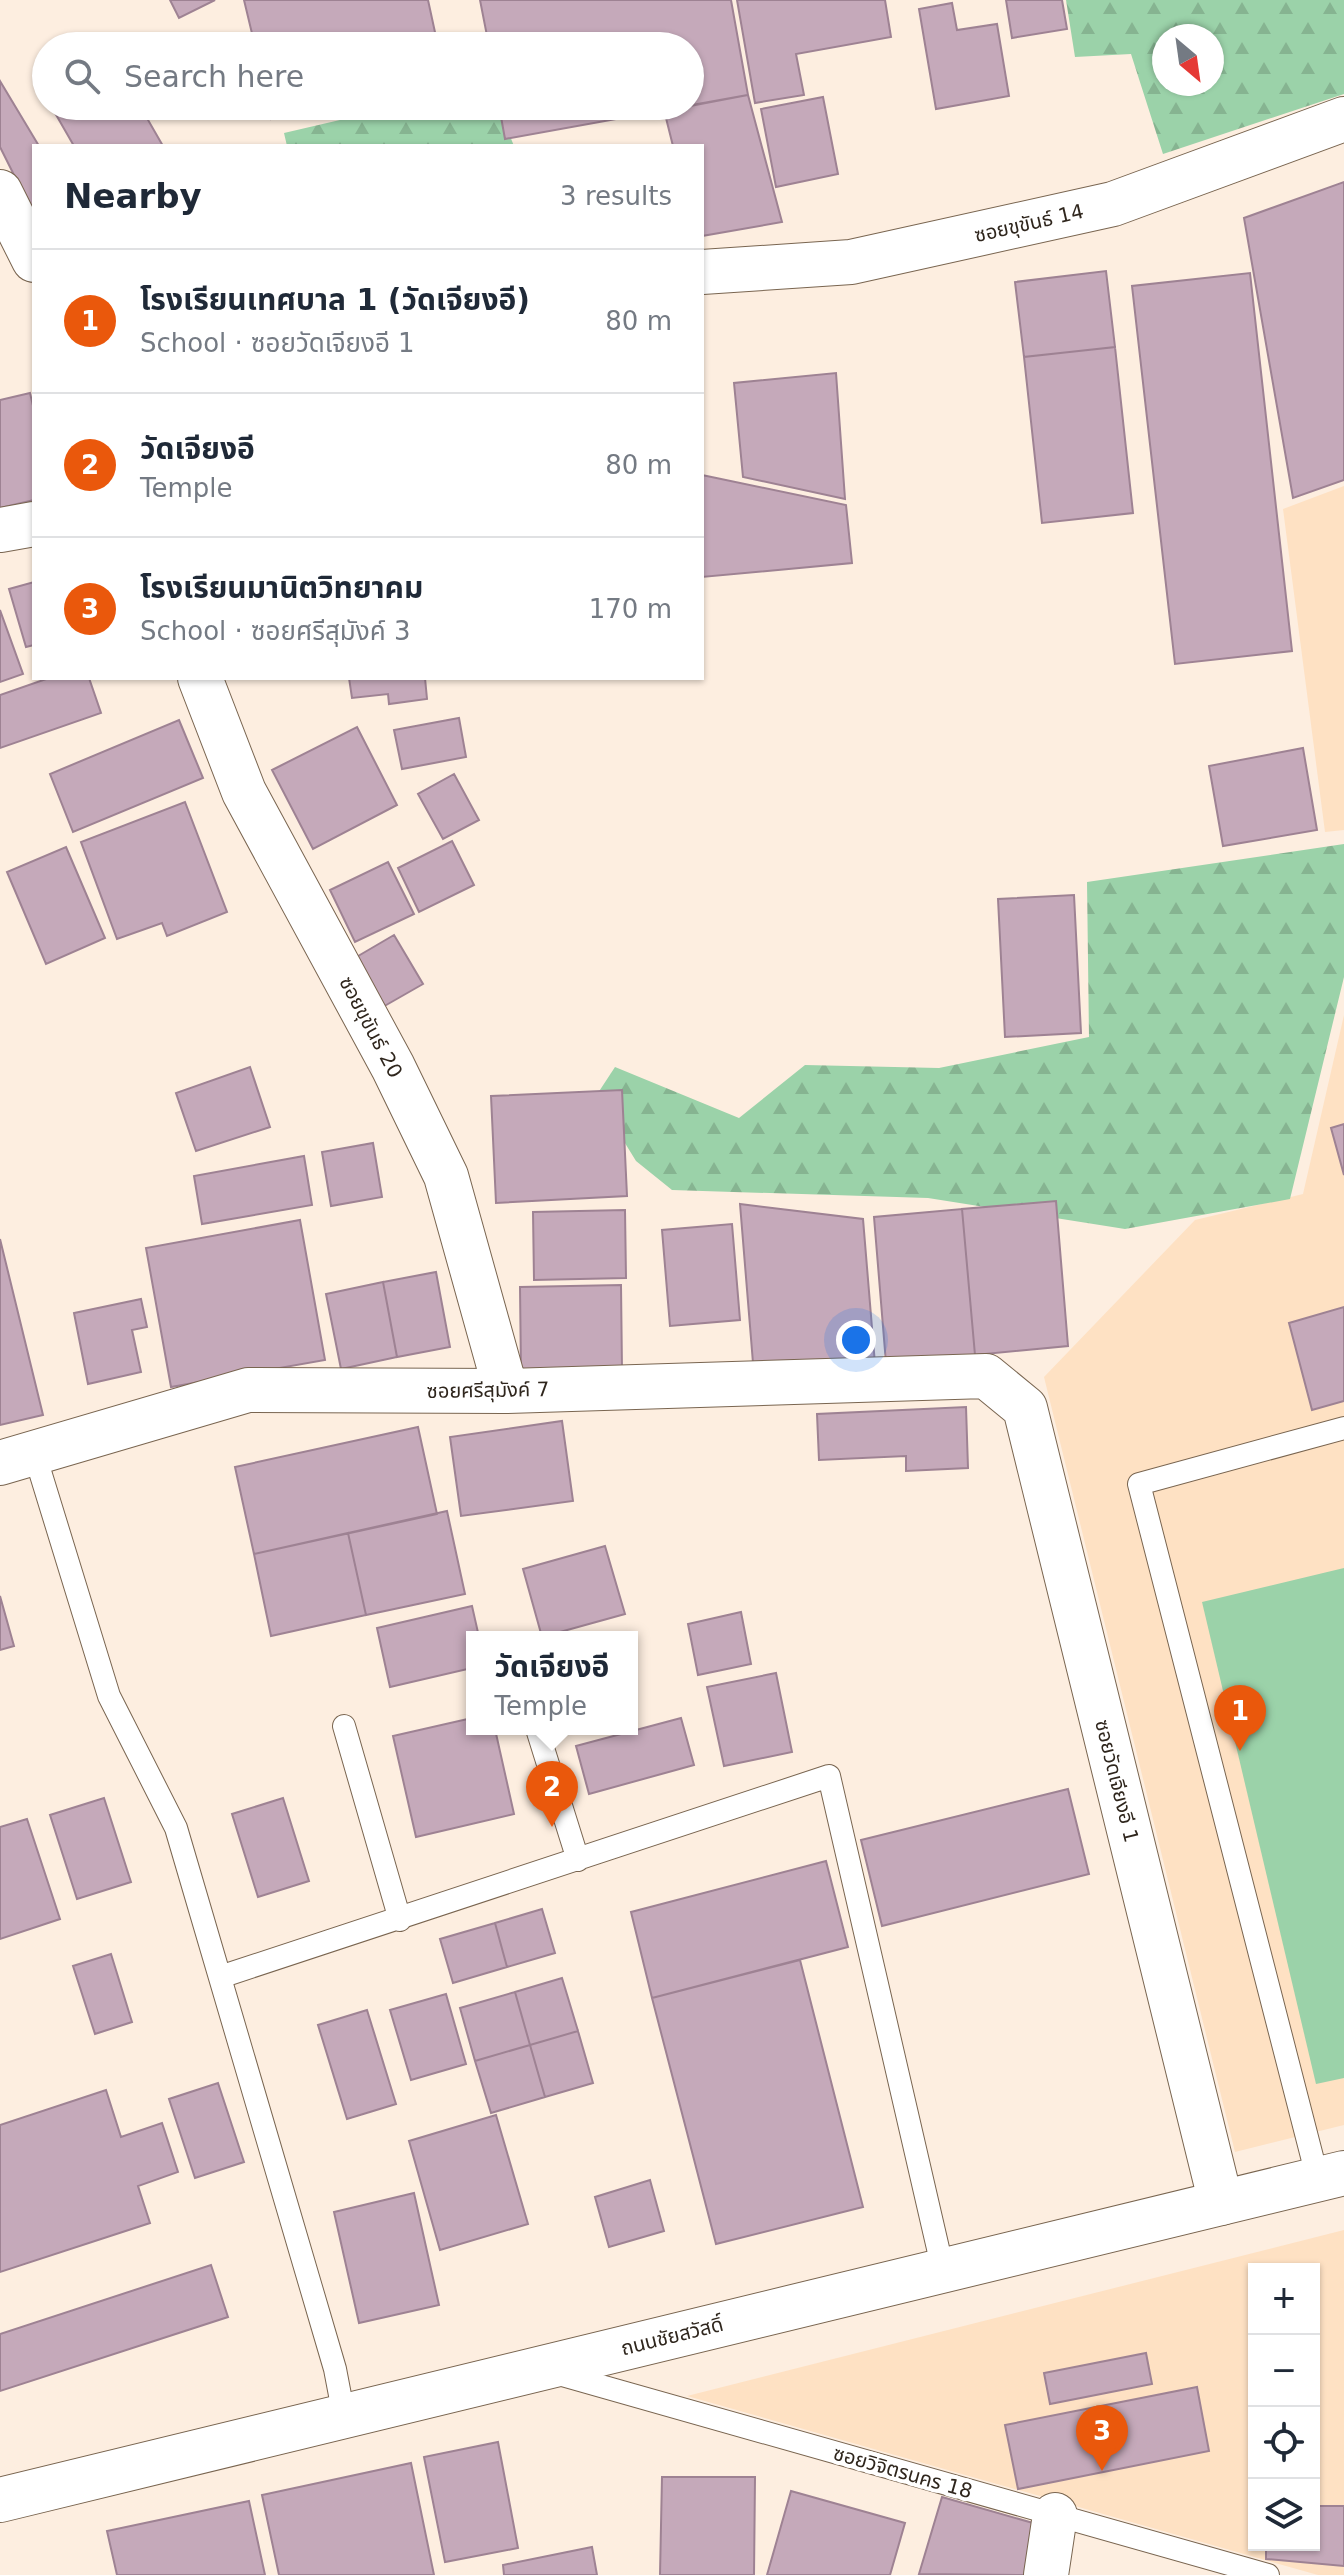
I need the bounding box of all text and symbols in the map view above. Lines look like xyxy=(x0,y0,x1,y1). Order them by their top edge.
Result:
north arrow xyxy=(1152,24,1224,96)
search box xyxy=(32,32,704,120)
icon: search xyxy=(60,54,104,98)
text: Search here xyxy=(124,59,304,94)
text: Nearby xyxy=(64,176,202,216)
text: 3 results xyxy=(560,181,672,211)
street label: ซอยขุขันธ์ 14 xyxy=(972,199,1086,247)
text: โรงเรียนเทศบาล 1 (วัดเจียงอี) xyxy=(140,282,530,317)
text: 1 xyxy=(81,306,99,336)
text: 80 m xyxy=(605,306,672,336)
text: School · ซอยวัดเจียงอี 1 xyxy=(140,328,415,358)
text: วัดเจียงอี xyxy=(140,431,255,466)
text: 2 xyxy=(81,450,99,480)
text: 80 m xyxy=(605,450,672,480)
text: Temple xyxy=(140,473,233,503)
text: โรงเรียนมานิตวิทยาคม xyxy=(140,570,423,605)
text: 3 xyxy=(81,594,99,624)
text: 170 m xyxy=(589,594,672,624)
text: School · ซอยศรีสุมังค์ 3 xyxy=(140,616,411,646)
street label: ซอยขุขันธ์ 20 xyxy=(334,972,408,1082)
your location xyxy=(836,1320,876,1360)
street label: ซอยศรีสุมังค์ 7 xyxy=(426,1377,550,1403)
popup xyxy=(466,1631,638,1735)
text: วัดเจียงอี xyxy=(495,1649,609,1684)
pin: 1 xyxy=(1214,1685,1266,1751)
text: Temple xyxy=(495,1691,587,1721)
street label: ซอยวัดเจียงอี 1 xyxy=(1090,1717,1144,1845)
pin: 2 xyxy=(526,1761,578,1827)
map controls xyxy=(1248,2263,1320,2551)
button: + xyxy=(1248,2263,1320,2335)
street label: ถนนชัยสวัสดิ์ xyxy=(618,2312,726,2360)
button: − xyxy=(1248,2335,1320,2407)
pin: 3 xyxy=(1076,2405,1128,2471)
button: locate xyxy=(1248,2407,1320,2479)
street label: ซอยวิจิตรนคร 18 xyxy=(831,2441,975,2503)
button: layers xyxy=(1248,2479,1320,2551)

